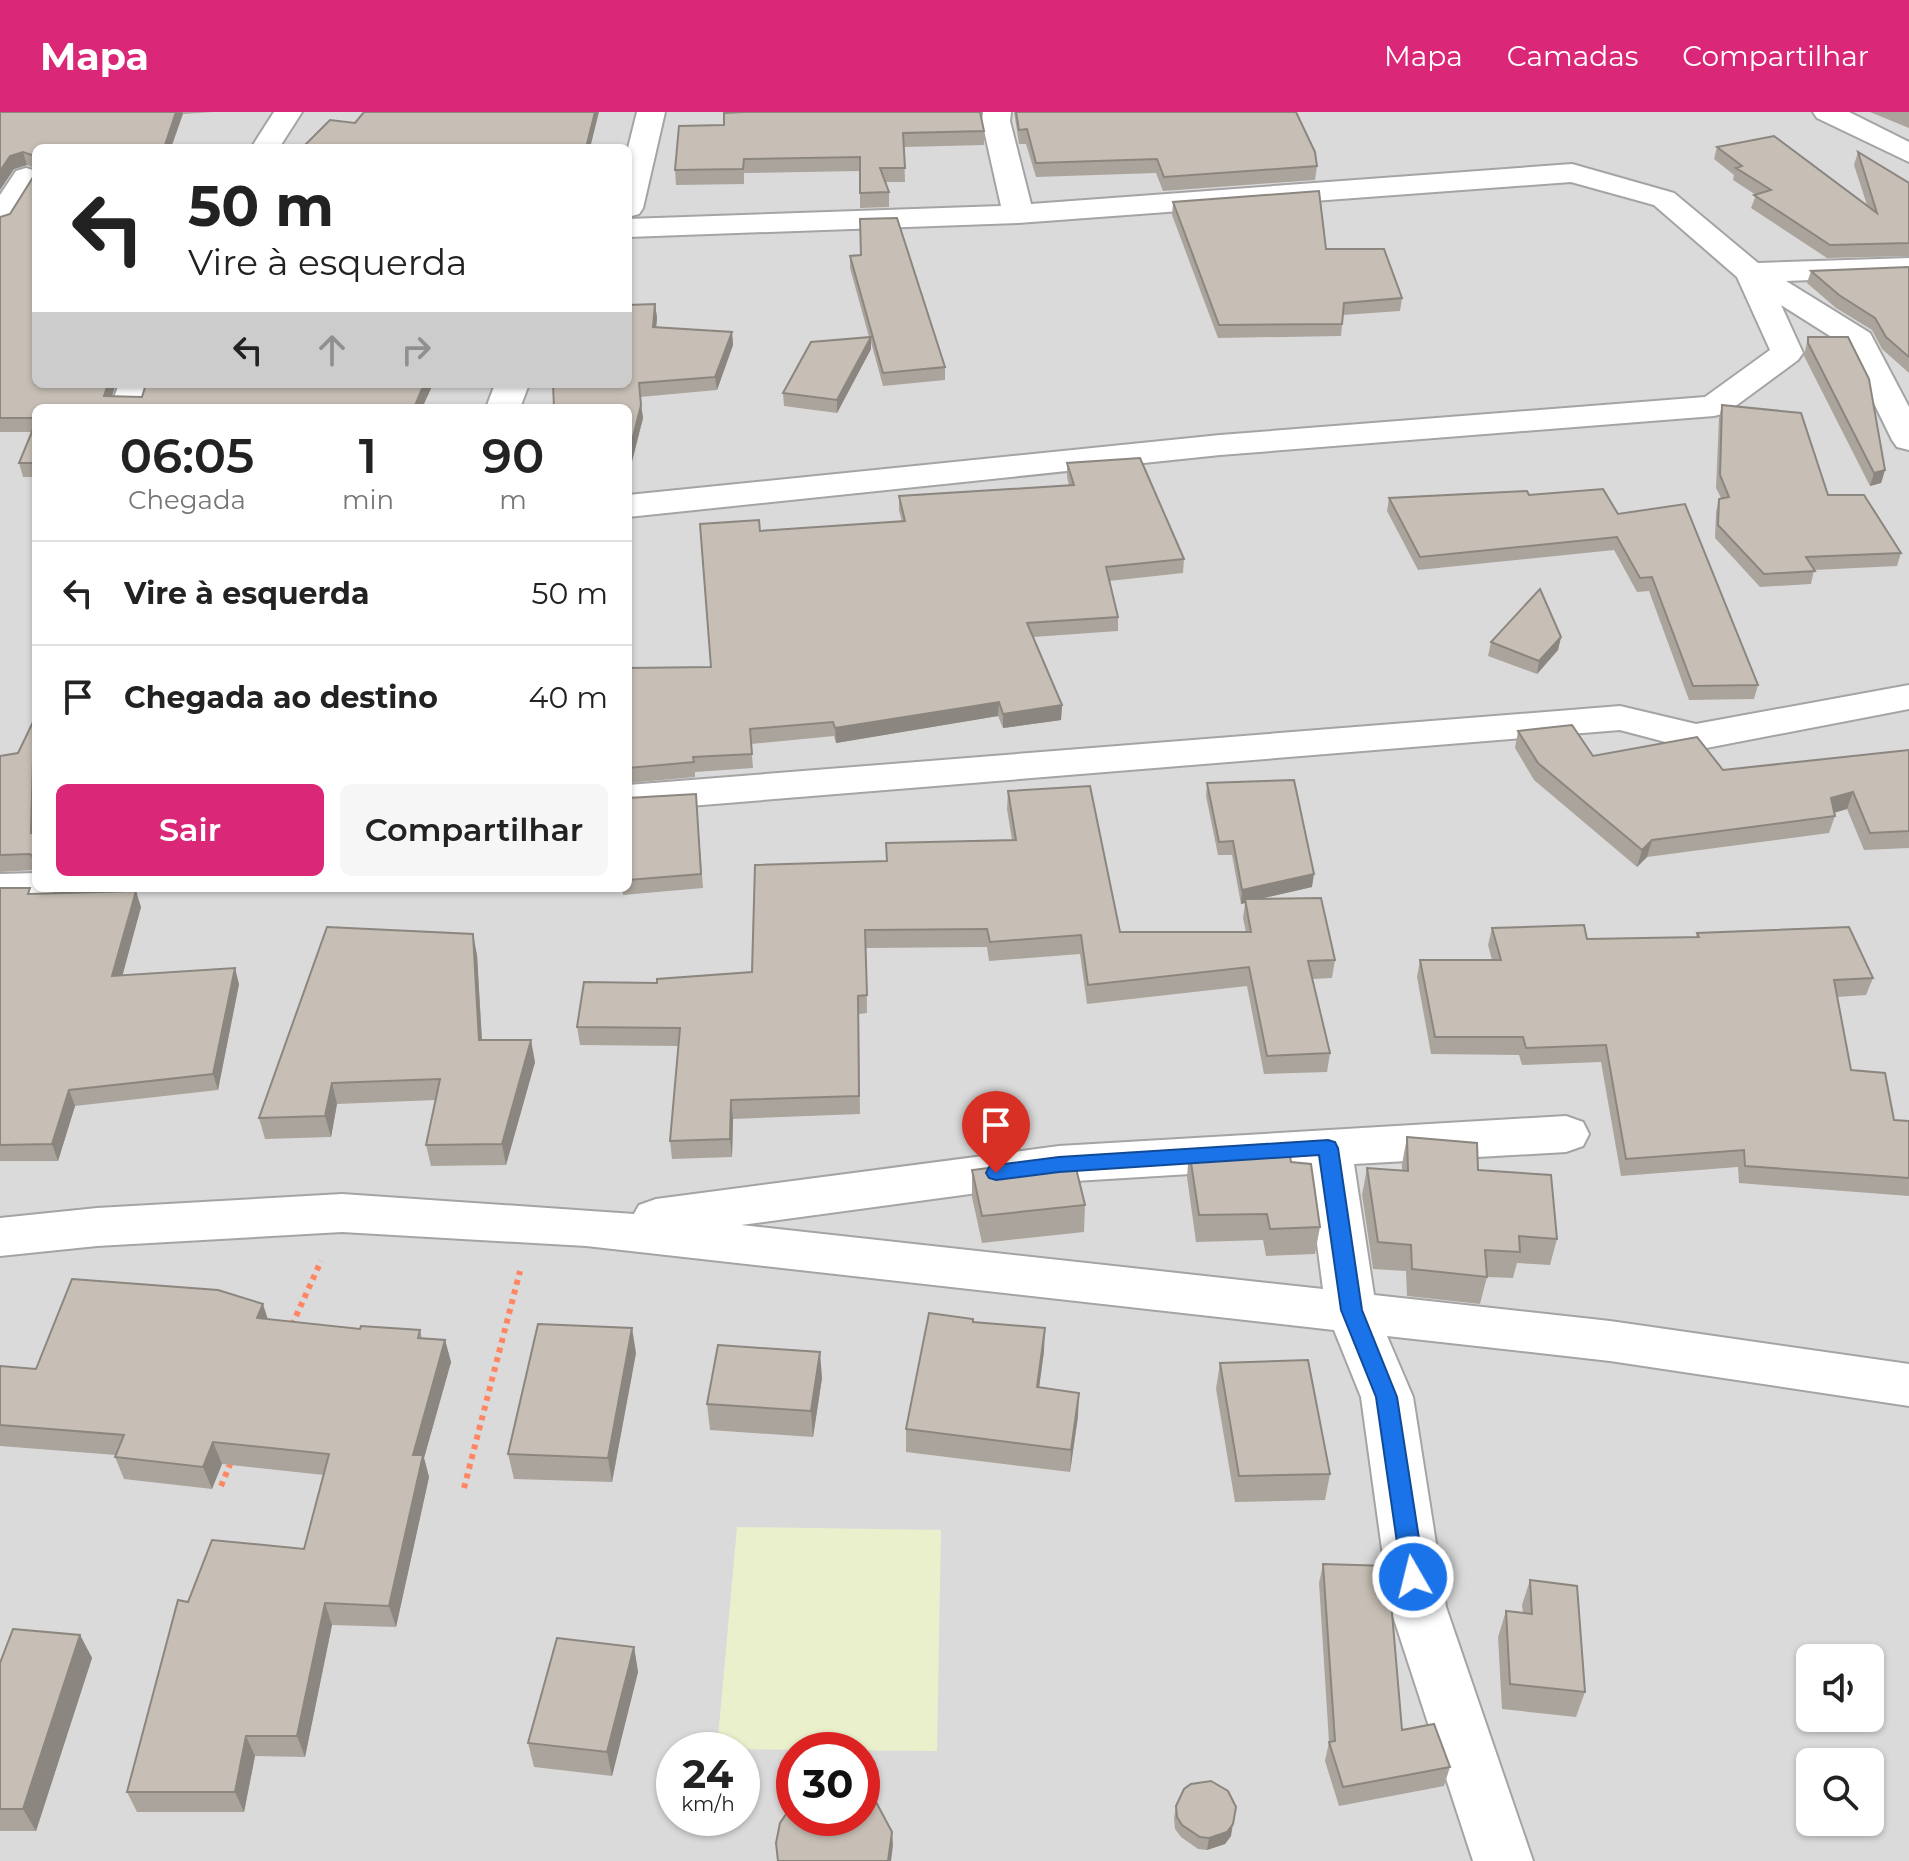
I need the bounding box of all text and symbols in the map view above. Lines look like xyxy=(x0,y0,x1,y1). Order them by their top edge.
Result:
text: Mapa xyxy=(40,33,149,80)
text: Mapa xyxy=(1384,39,1463,73)
text: Camadas xyxy=(1507,39,1638,73)
text: Compartilhar xyxy=(1682,39,1869,73)
text: 50 m xyxy=(188,172,334,240)
icon: left xyxy=(56,176,160,280)
text: Vire à esquerda xyxy=(188,240,467,284)
icon: left xyxy=(226,328,270,372)
icon: ahead xyxy=(310,328,354,372)
icon: right xyxy=(394,328,438,372)
text: 06:05 xyxy=(120,427,254,485)
text: 1 xyxy=(359,427,377,485)
text: 90 xyxy=(482,427,544,485)
text: Chegada xyxy=(128,484,246,516)
text: min xyxy=(342,484,394,516)
text: m xyxy=(499,484,527,516)
icon: left xyxy=(56,571,100,615)
text: Vire à esquerda xyxy=(124,575,369,612)
text: 50 m xyxy=(531,575,608,612)
icon: arrive xyxy=(56,675,100,719)
text: Chegada ao destino xyxy=(124,679,438,716)
text: 40 m xyxy=(529,679,608,716)
button: Sair xyxy=(56,784,324,876)
button: Compartilhar xyxy=(340,784,608,876)
pin xyxy=(962,1091,1030,1173)
icon: arrive xyxy=(974,1103,1018,1147)
position arrow xyxy=(1371,1535,1455,1619)
map controls xyxy=(1796,1644,1884,1836)
button: sound xyxy=(1796,1644,1884,1732)
speed limit sign: 30 xyxy=(776,1732,880,1836)
button: search xyxy=(1796,1748,1884,1836)
text: 24 xyxy=(683,1749,733,1798)
text: km/h xyxy=(681,1792,735,1816)

